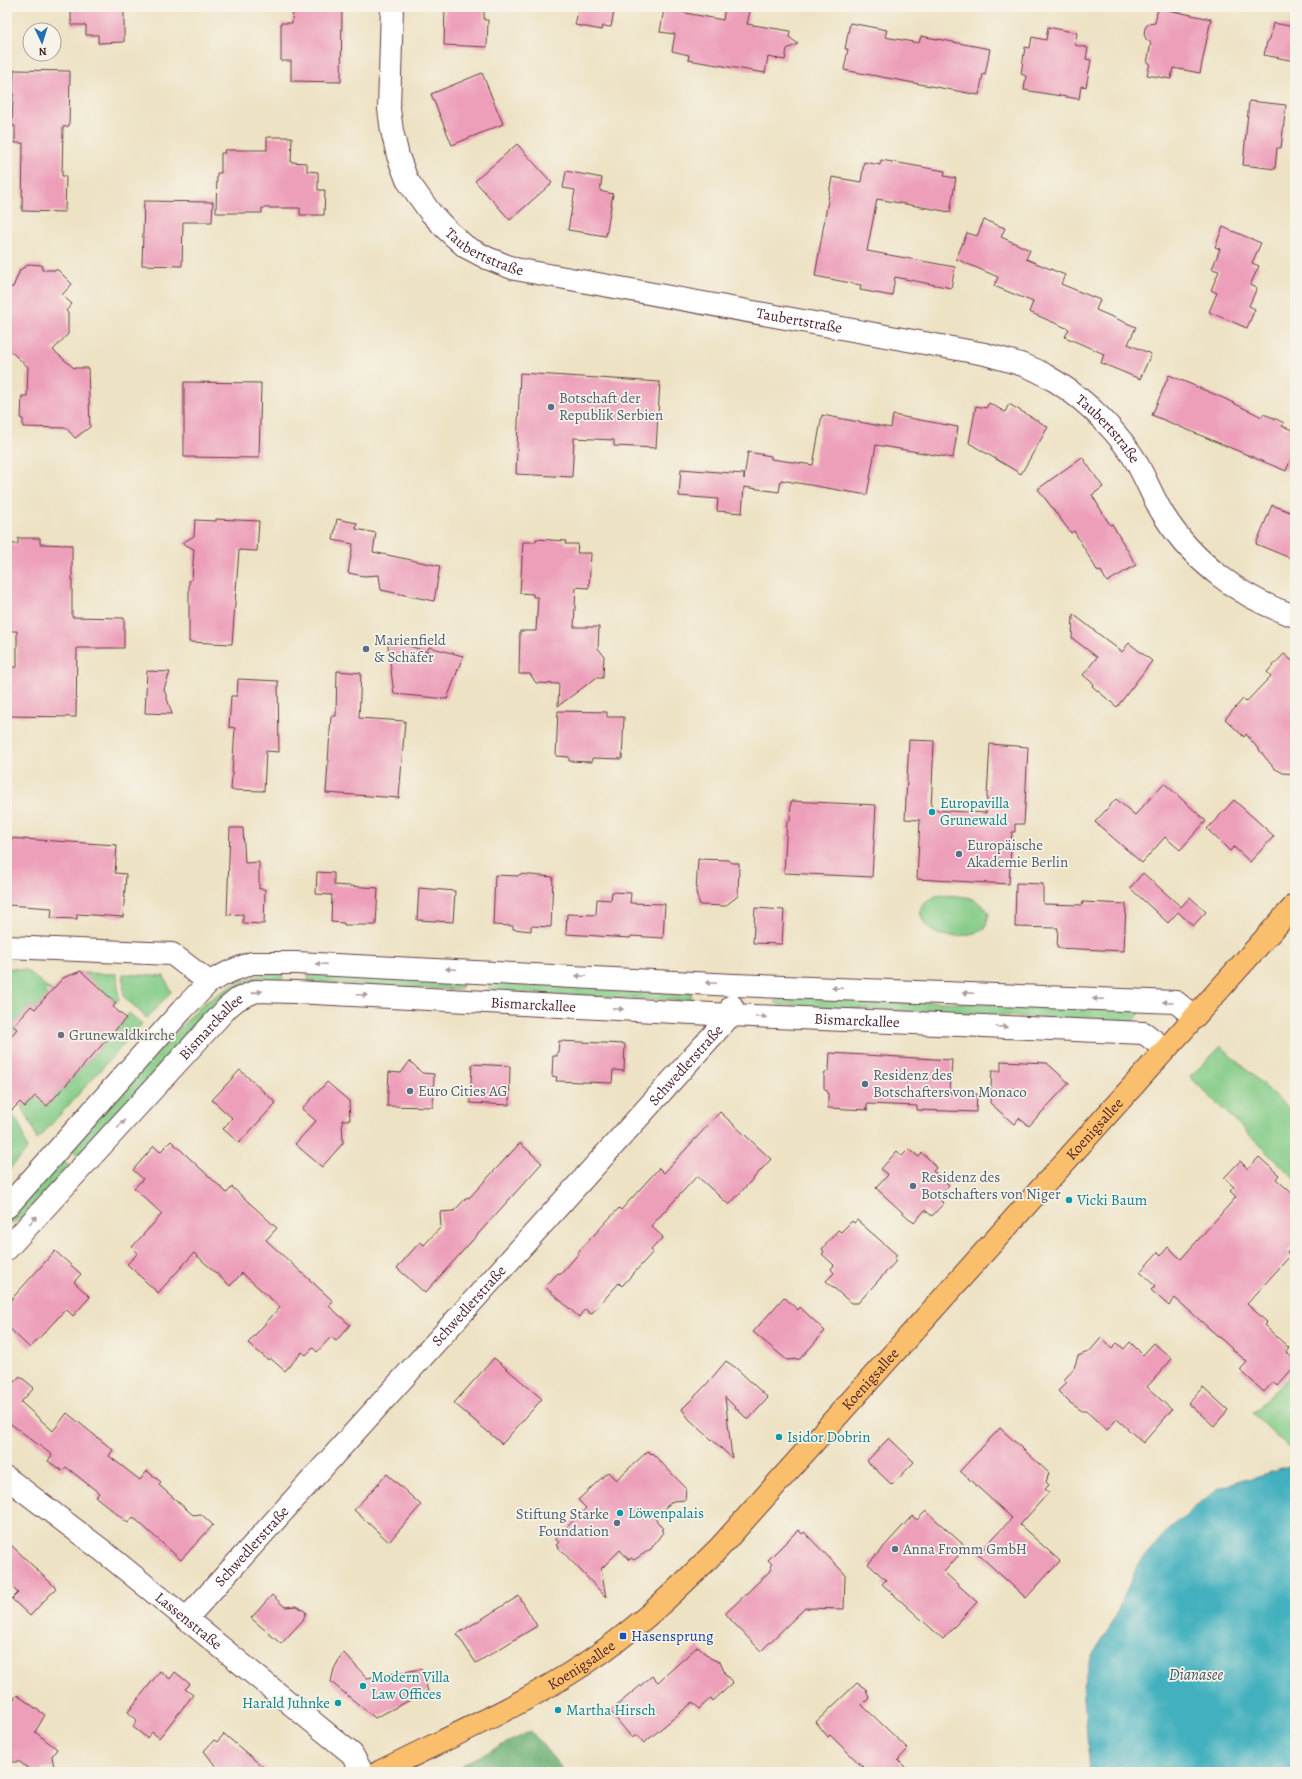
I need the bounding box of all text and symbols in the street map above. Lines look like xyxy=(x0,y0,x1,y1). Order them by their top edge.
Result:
north arrow xyxy=(22,22,62,62)
text: N xyxy=(38,44,47,59)
street label: Taubertstraße xyxy=(441,223,525,280)
street label: Taubertstraße xyxy=(755,303,844,338)
place label: Botschaft der Republik Serbien xyxy=(559,388,663,425)
street label: Taubertstraße xyxy=(1072,390,1145,467)
marker: Botschaft der Republik Serbien xyxy=(546,402,556,412)
place label: Marienfield & Schäfer xyxy=(374,630,447,667)
marker: Marienfield & Schäfer xyxy=(361,644,371,654)
place label: Europavilla Grunewald xyxy=(940,793,1010,830)
marker: Europavilla Grunewald xyxy=(927,807,937,817)
place label: Europäische Akademie Berlin xyxy=(966,835,1068,872)
marker: Europäische Akademie Berlin xyxy=(954,849,964,859)
one-way arrow xyxy=(315,960,327,967)
one-way arrow xyxy=(445,966,457,973)
one-way arrow xyxy=(575,973,587,980)
one-way arrow xyxy=(705,980,717,987)
one-way arrow xyxy=(831,985,843,992)
street label: Bismarckallee xyxy=(174,988,246,1064)
one-way arrow xyxy=(251,989,264,995)
one-way arrow xyxy=(961,990,974,996)
one-way arrow xyxy=(356,992,368,999)
street label: Bismarckallee xyxy=(490,992,577,1017)
one-way arrow xyxy=(1092,996,1104,1003)
one-way arrow xyxy=(1161,999,1174,1005)
one-way arrow xyxy=(612,1006,624,1013)
street label: Bismarckallee xyxy=(814,1009,900,1032)
one-way arrow xyxy=(755,1013,767,1020)
street label: Schwedlerstraße xyxy=(644,1020,728,1110)
one-way arrow xyxy=(996,1024,1009,1030)
place label: Grunewaldkirche xyxy=(69,1025,175,1045)
marker: Grunewaldkirche xyxy=(56,1030,66,1040)
place label: Residenz des Botschafters von Monaco xyxy=(873,1065,1027,1102)
marker: Residenz des Botschafters von Monaco xyxy=(860,1079,870,1089)
place label: Euro Cities AG xyxy=(418,1081,508,1101)
marker: Euro Cities AG xyxy=(405,1086,415,1096)
street label: Koenigsallee xyxy=(1061,1093,1128,1164)
one-way arrow xyxy=(116,1119,125,1129)
place label: Residenz des Botschafters von Niger xyxy=(921,1167,1061,1204)
marker: Residenz des Botschafters von Niger xyxy=(908,1181,918,1191)
place label: Vicki Baum xyxy=(1076,1190,1148,1210)
marker: Vicki Baum xyxy=(1064,1195,1074,1205)
one-way arrow xyxy=(28,1215,38,1225)
street label: Schwedlerstraße xyxy=(427,1261,511,1350)
street label: Koenigsallee xyxy=(837,1344,904,1415)
place label: Isidor Dobrin xyxy=(787,1427,870,1447)
marker: Isidor Dobrin xyxy=(774,1432,784,1442)
street label: Schwedlerstraße xyxy=(210,1501,294,1591)
place label: Löwenpalais xyxy=(628,1503,704,1523)
place label: Stiftung Starke Foundation xyxy=(516,1504,609,1541)
marker: Löwenpalais xyxy=(615,1508,625,1518)
marker: Stiftung Starke Foundation xyxy=(612,1518,622,1528)
place label: Anna Fromm GmbH xyxy=(902,1539,1027,1559)
marker: Anna Fromm GmbH xyxy=(890,1544,900,1554)
street label: Lassenstraße xyxy=(151,1587,226,1654)
place label: Hasensprung xyxy=(631,1626,714,1646)
marker: Hasensprung xyxy=(618,1631,628,1641)
street label: Koenigsallee xyxy=(544,1636,619,1695)
water label: Dianasee xyxy=(1169,1664,1224,1686)
place label: Modern Villa Law Offices xyxy=(371,1667,450,1704)
marker: Modern Villa Law Offices xyxy=(358,1681,368,1691)
place label: Harald Juhnke xyxy=(242,1693,330,1713)
marker: Harald Juhnke xyxy=(333,1698,343,1708)
place label: Martha Hirsch xyxy=(566,1700,656,1720)
marker: Martha Hirsch xyxy=(553,1705,563,1715)

